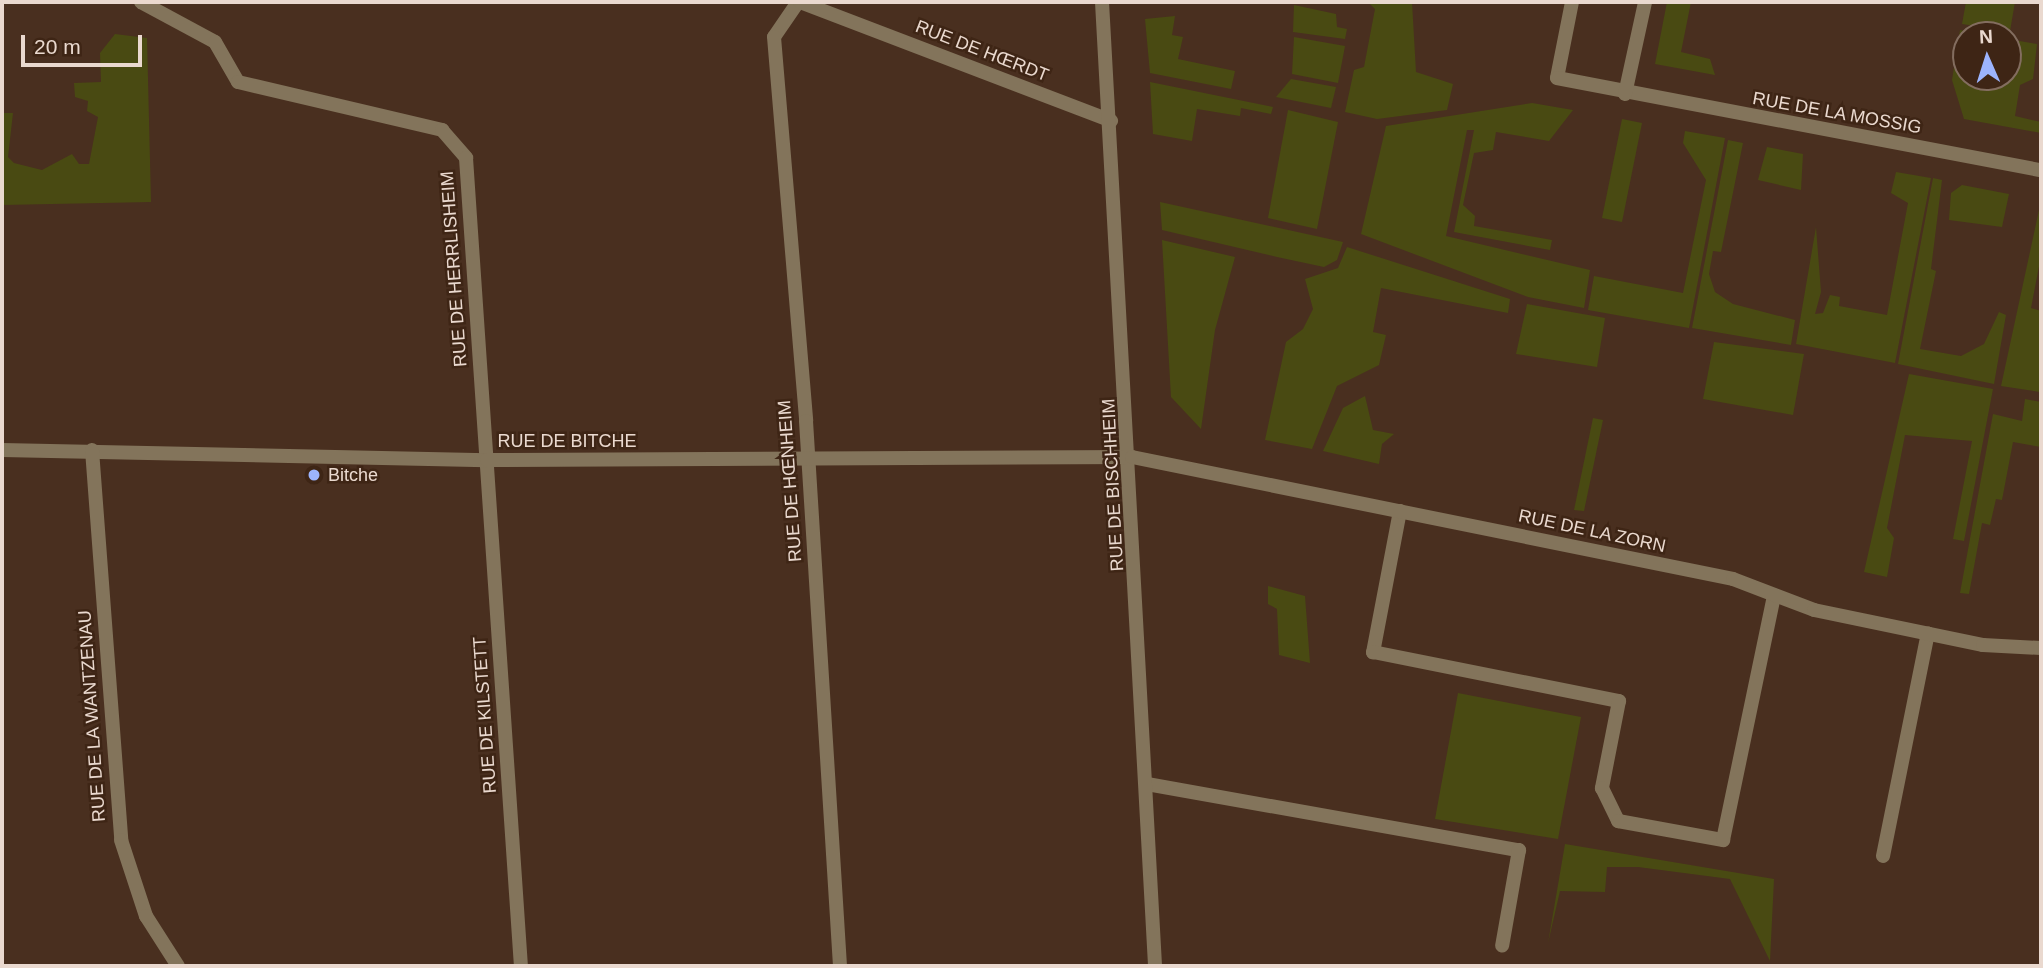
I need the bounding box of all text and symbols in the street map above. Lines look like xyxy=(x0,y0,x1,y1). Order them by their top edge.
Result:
street label: RUE DE HŒRDT xyxy=(912,16,1052,86)
scale bar xyxy=(24,21,145,65)
north arrow xyxy=(1952,21,2022,91)
text: N xyxy=(1979,26,1993,47)
text: 20 m xyxy=(34,35,81,58)
street label: RUE DE LA MOSSIG xyxy=(1750,87,1924,139)
street label: RUE DE HERRLISHEIM xyxy=(436,170,472,368)
street label: RUE DE BISCHHEIM xyxy=(1098,398,1128,572)
street label: RUE DE HŒNHEIM xyxy=(774,399,806,563)
street label: RUE DE BITCHE xyxy=(497,430,637,452)
place label: Bitche xyxy=(328,464,378,486)
marker: Bitche xyxy=(306,467,322,483)
street label: RUE DE LA ZORN xyxy=(1516,505,1668,557)
street label: RUE DE LA WANTZENAU xyxy=(74,609,110,823)
street label: RUE DE KILSTETT xyxy=(469,636,501,794)

